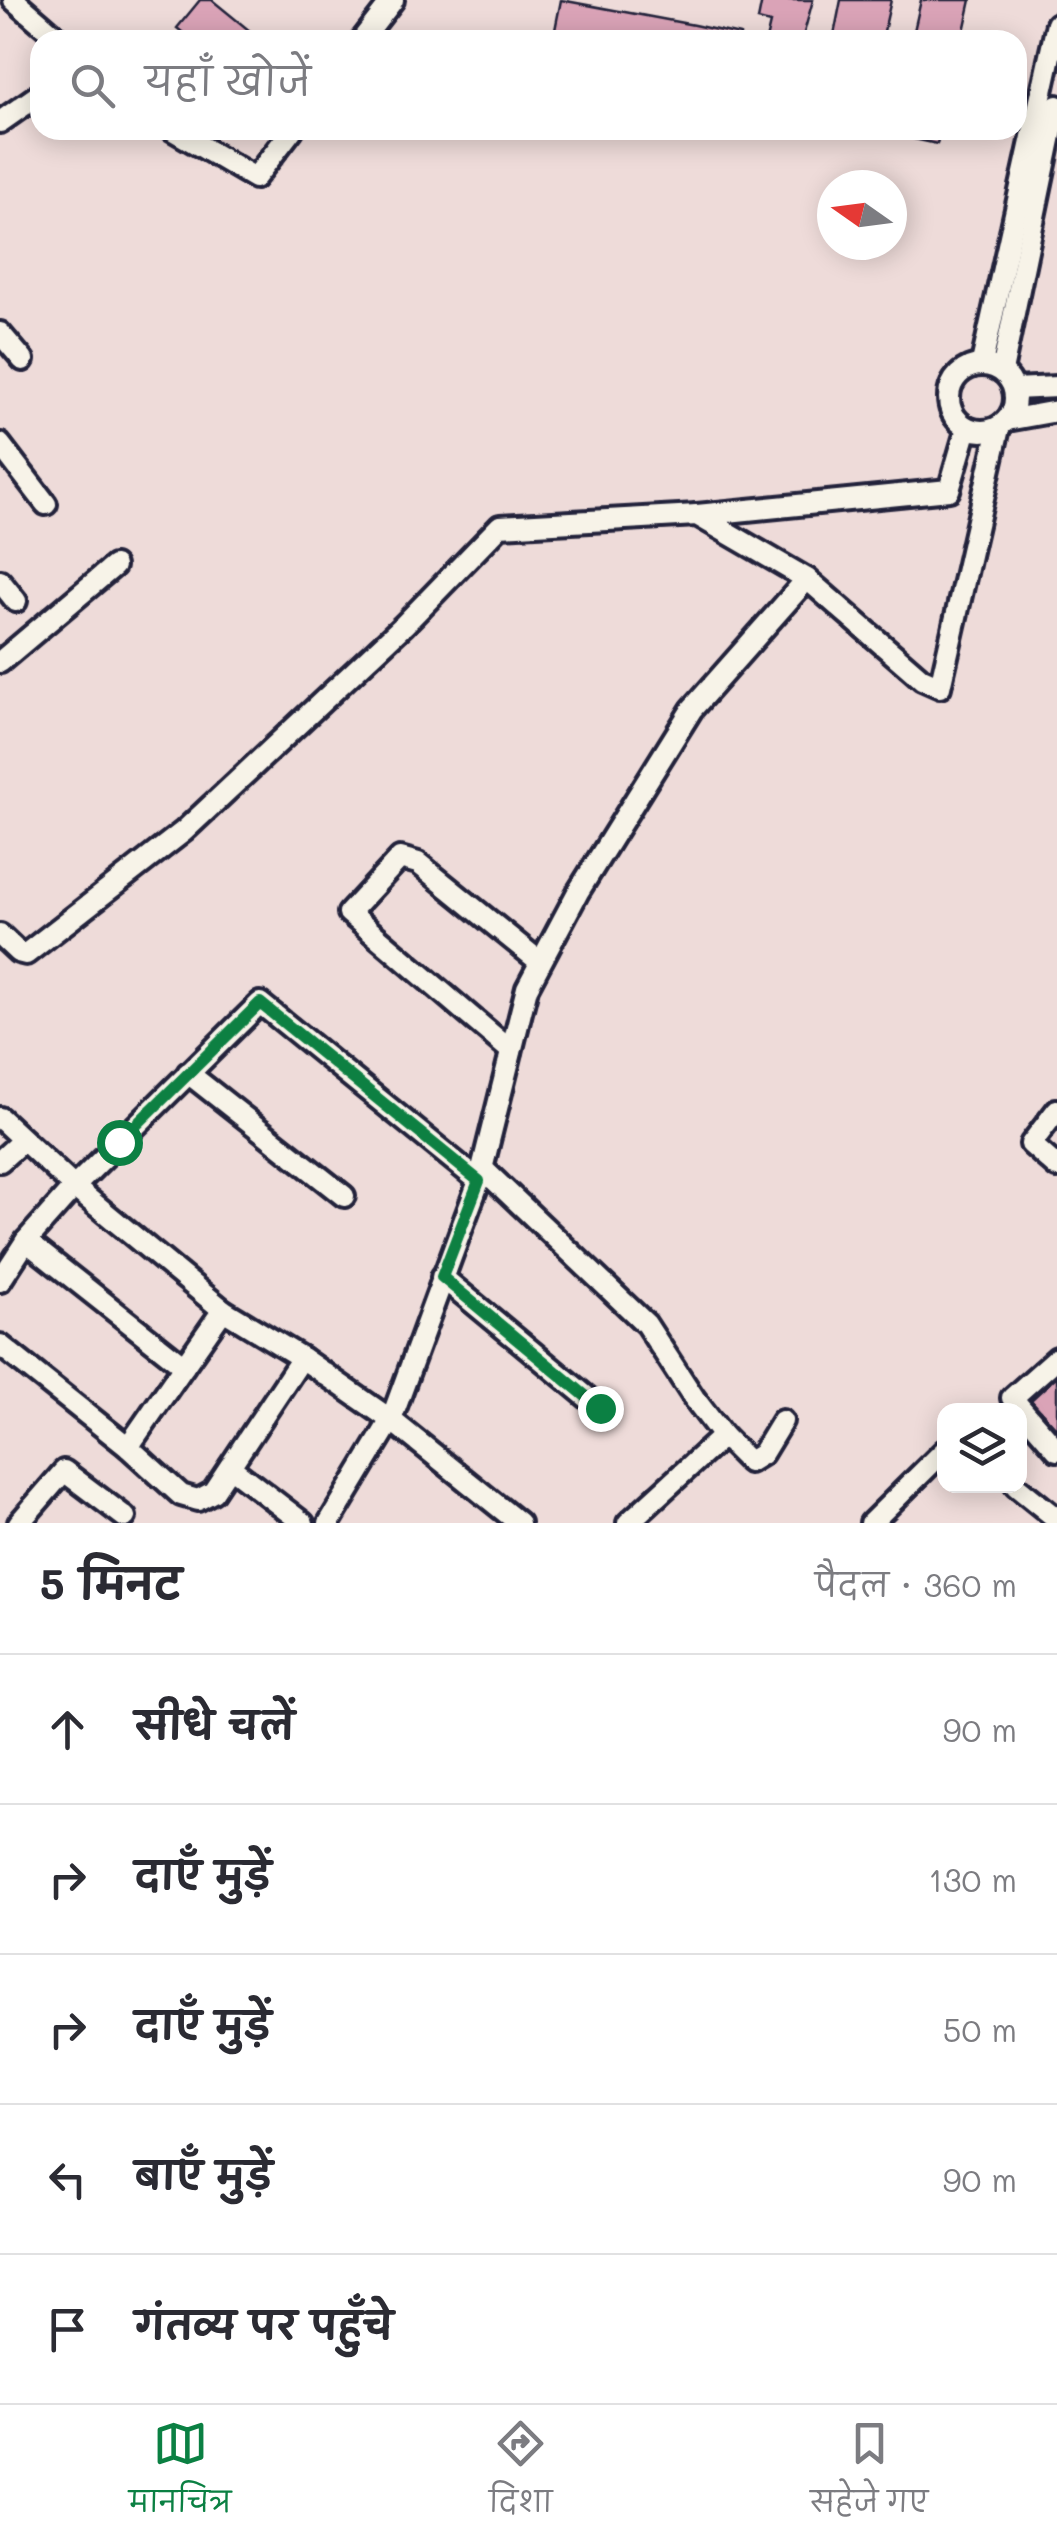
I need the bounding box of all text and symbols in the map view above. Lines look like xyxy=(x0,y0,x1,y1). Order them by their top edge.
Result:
search box xyxy=(30,30,1027,140)
text: यहाँ खोजें xyxy=(145,55,311,105)
icon: search xyxy=(65,58,120,113)
north arrow xyxy=(817,170,907,260)
route start xyxy=(97,1120,143,1166)
route end xyxy=(578,1386,624,1432)
map controls xyxy=(937,1403,1027,1493)
button: layers xyxy=(937,1403,1027,1493)
text: 5 मिनट xyxy=(40,1555,182,1610)
text: पैदल · 360 m xyxy=(815,1563,1017,1605)
text: सीधे चलें xyxy=(135,1699,295,1749)
icon: ahead xyxy=(40,1702,95,1757)
text: 90 m xyxy=(943,1708,1017,1750)
text: दाएँ मुड़ें xyxy=(135,1849,271,1899)
icon: right xyxy=(40,1852,95,1907)
text: 130 m xyxy=(928,1858,1017,1900)
text: दाएँ मुड़ें xyxy=(135,1999,271,2049)
icon: right xyxy=(40,2002,95,2057)
text: 50 m xyxy=(943,2008,1017,2050)
text: बाएँ मुड़ें xyxy=(135,2149,272,2199)
icon: left xyxy=(40,2152,95,2207)
text: 90 m xyxy=(943,2158,1017,2200)
text: गंतव्य पर पहुँचे xyxy=(135,2299,393,2349)
icon: arrive xyxy=(40,2302,95,2357)
tab: मानचित्र xyxy=(129,2416,232,2533)
tab: दिशा xyxy=(489,2416,553,2533)
tab: सहेजे गए xyxy=(810,2416,928,2533)

